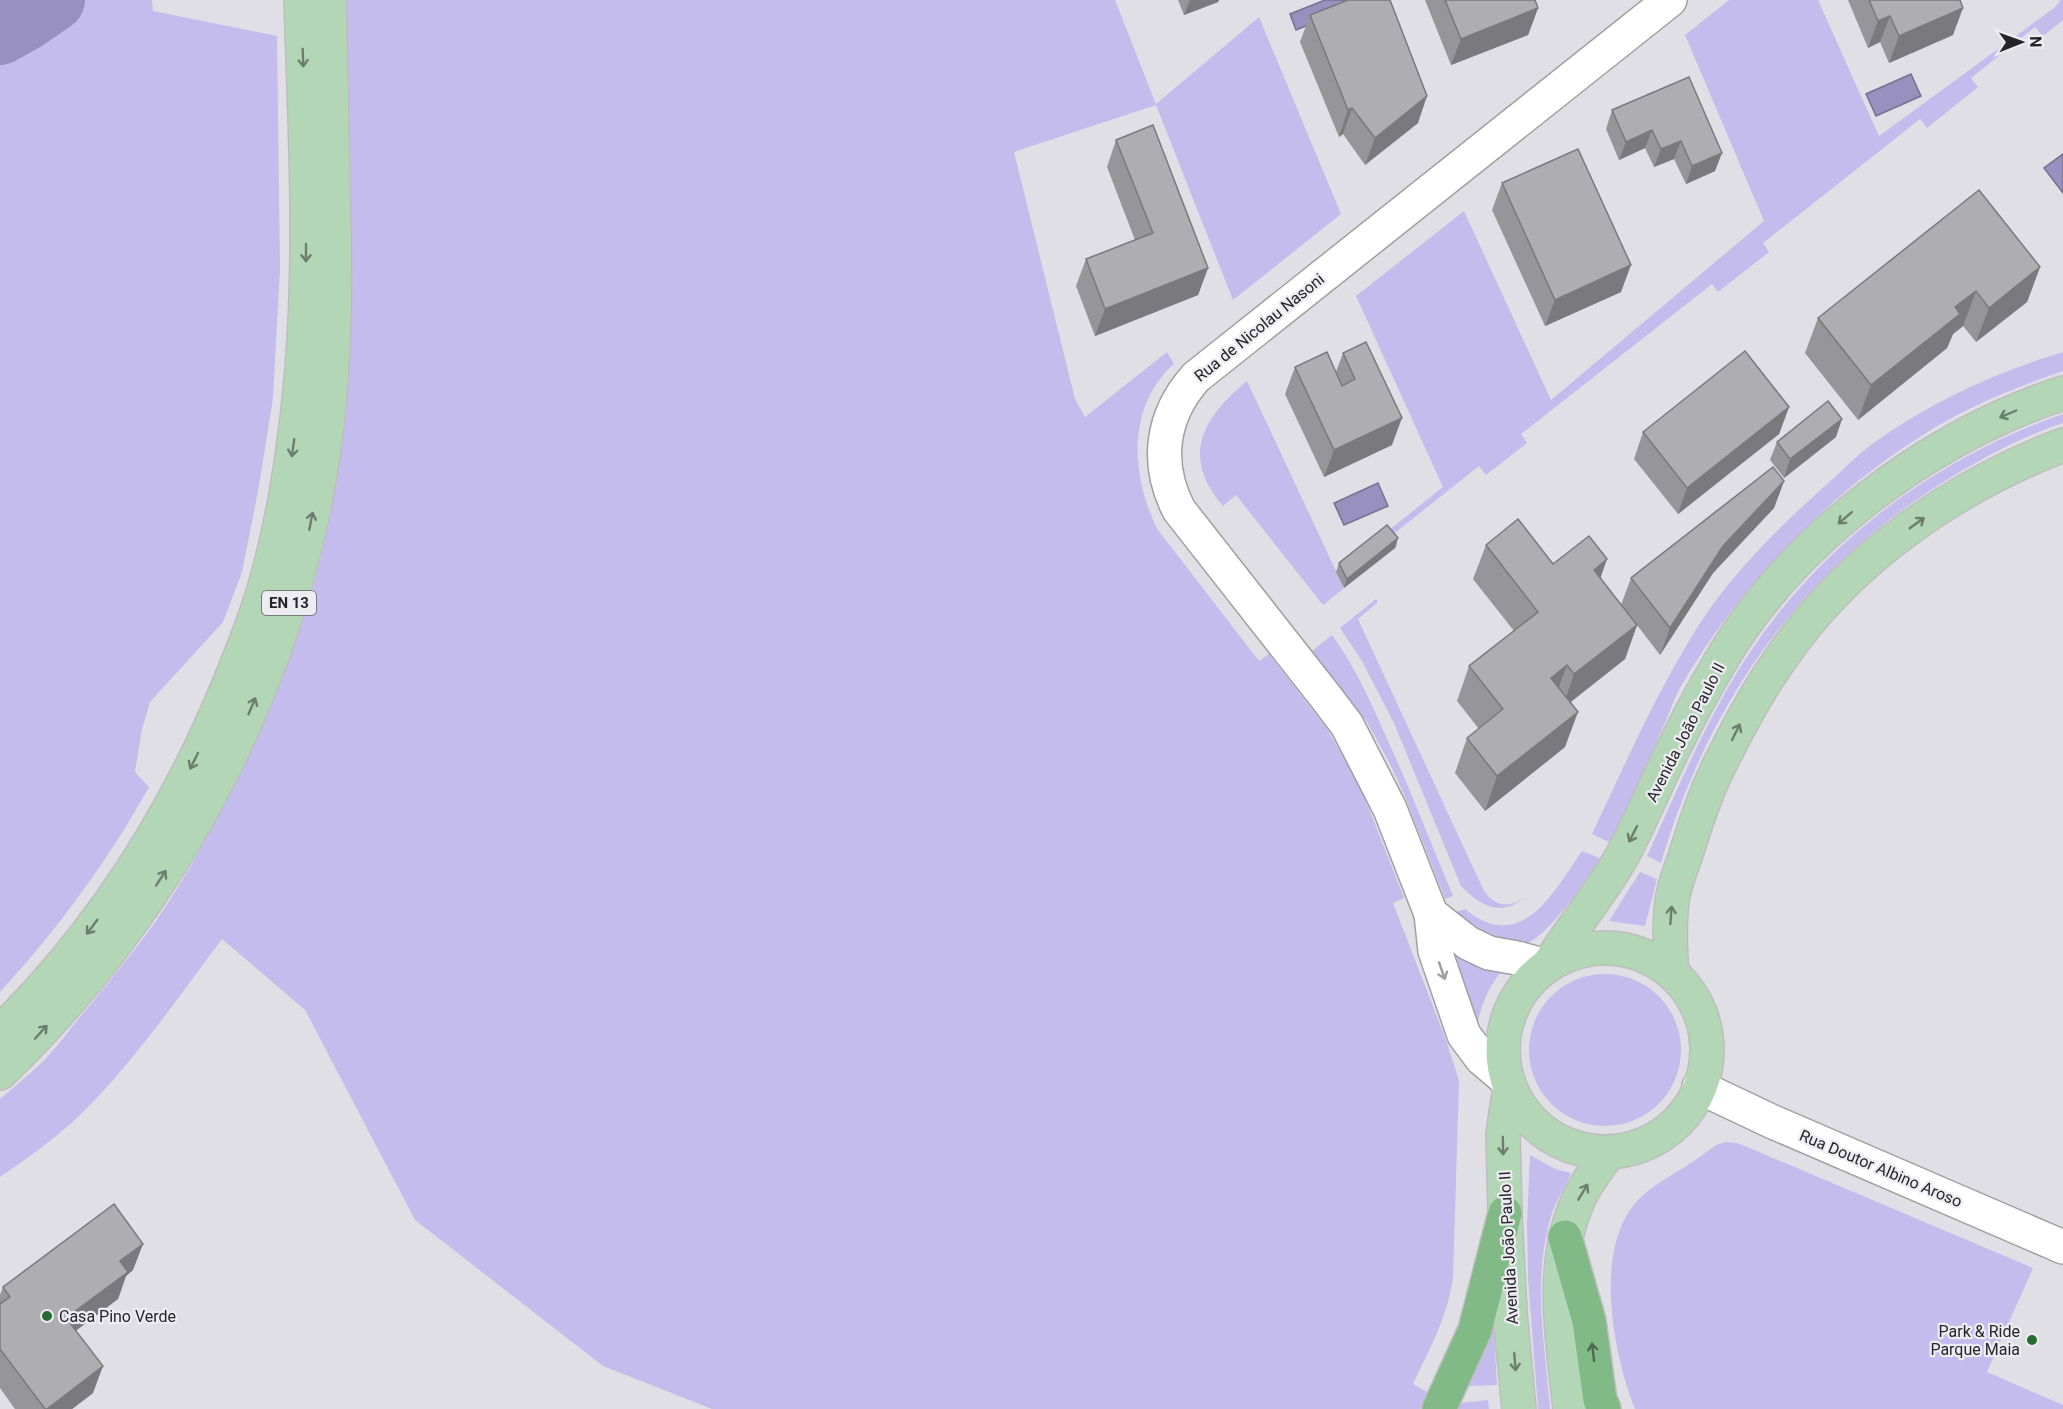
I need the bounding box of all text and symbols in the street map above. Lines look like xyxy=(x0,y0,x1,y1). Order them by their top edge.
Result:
north arrow xyxy=(1991,12,2051,72)
text: N xyxy=(2026,36,2045,48)
one-way arrow xyxy=(297,48,308,68)
one-way arrow xyxy=(300,243,312,263)
street label: Rua de Nicolau Nasoni xyxy=(1191,269,1328,386)
one-way arrow xyxy=(2000,409,2018,420)
one-way arrow xyxy=(287,437,298,457)
one-way arrow xyxy=(306,511,317,531)
one-way arrow xyxy=(1837,511,1852,525)
one-way arrow xyxy=(1908,517,1924,529)
road number: EN 13 xyxy=(262,591,316,615)
street label: Avenida João Paulo II xyxy=(1642,659,1729,805)
one-way arrow xyxy=(247,697,258,716)
one-way arrow xyxy=(1730,724,1742,741)
one-way arrow xyxy=(188,752,200,769)
one-way arrow xyxy=(1627,825,1639,843)
one-way arrow xyxy=(155,870,168,887)
one-way arrow xyxy=(1666,905,1677,925)
one-way arrow xyxy=(86,919,99,935)
one-way arrow xyxy=(1437,961,1448,980)
one-way arrow xyxy=(34,1024,48,1039)
street label: Rua Doutor Albino Aroso xyxy=(1797,1126,1965,1211)
one-way arrow xyxy=(1497,1135,1509,1155)
street label: Avenida João Paulo II xyxy=(1495,1171,1522,1325)
one-way arrow xyxy=(1577,1184,1589,1201)
place label: Casa Pino Verde xyxy=(59,1307,176,1326)
marker: Casa Pino Verde xyxy=(40,1309,54,1323)
place label: Park & Ride Parque Maia xyxy=(1930,1322,2020,1359)
marker: Park & Ride Parque Maia xyxy=(2025,1333,2039,1347)
one-way arrow xyxy=(1587,1342,1598,1362)
one-way arrow xyxy=(1510,1351,1521,1371)

